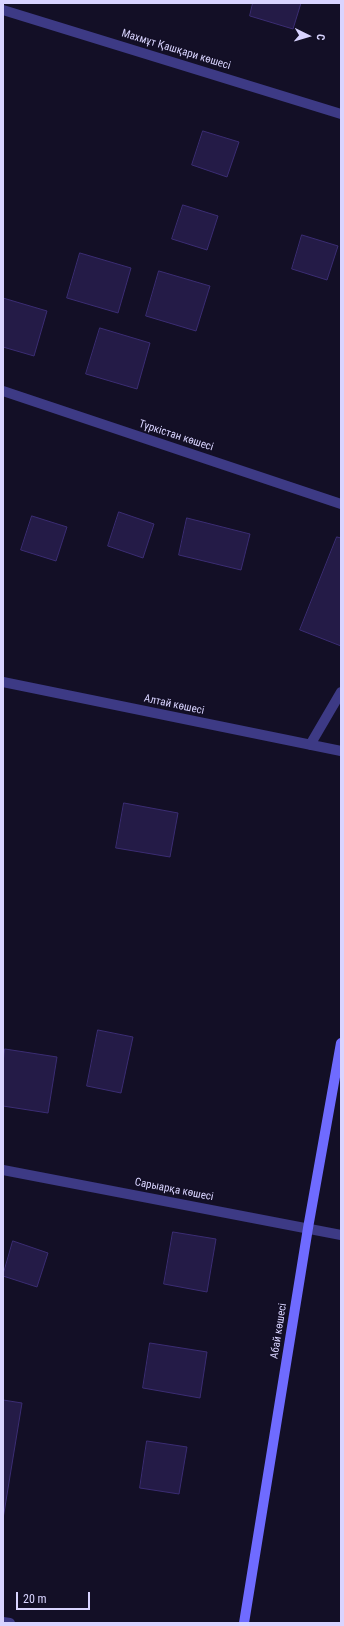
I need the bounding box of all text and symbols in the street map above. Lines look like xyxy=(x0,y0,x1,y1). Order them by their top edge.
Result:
north arrow xyxy=(288,16,328,56)
street label: Махмұт Қашқари көшесі xyxy=(120,27,232,73)
text: С xyxy=(314,33,327,41)
street label: Түркістан көшесі xyxy=(137,418,215,454)
street label: Алтай көшесі xyxy=(143,692,205,718)
street label: Сарыарқа көшесі xyxy=(134,1176,214,1204)
street label: Абай көшесі xyxy=(268,1302,290,1360)
scale bar xyxy=(18,1584,92,1610)
text: 20 m xyxy=(23,1592,47,1606)

